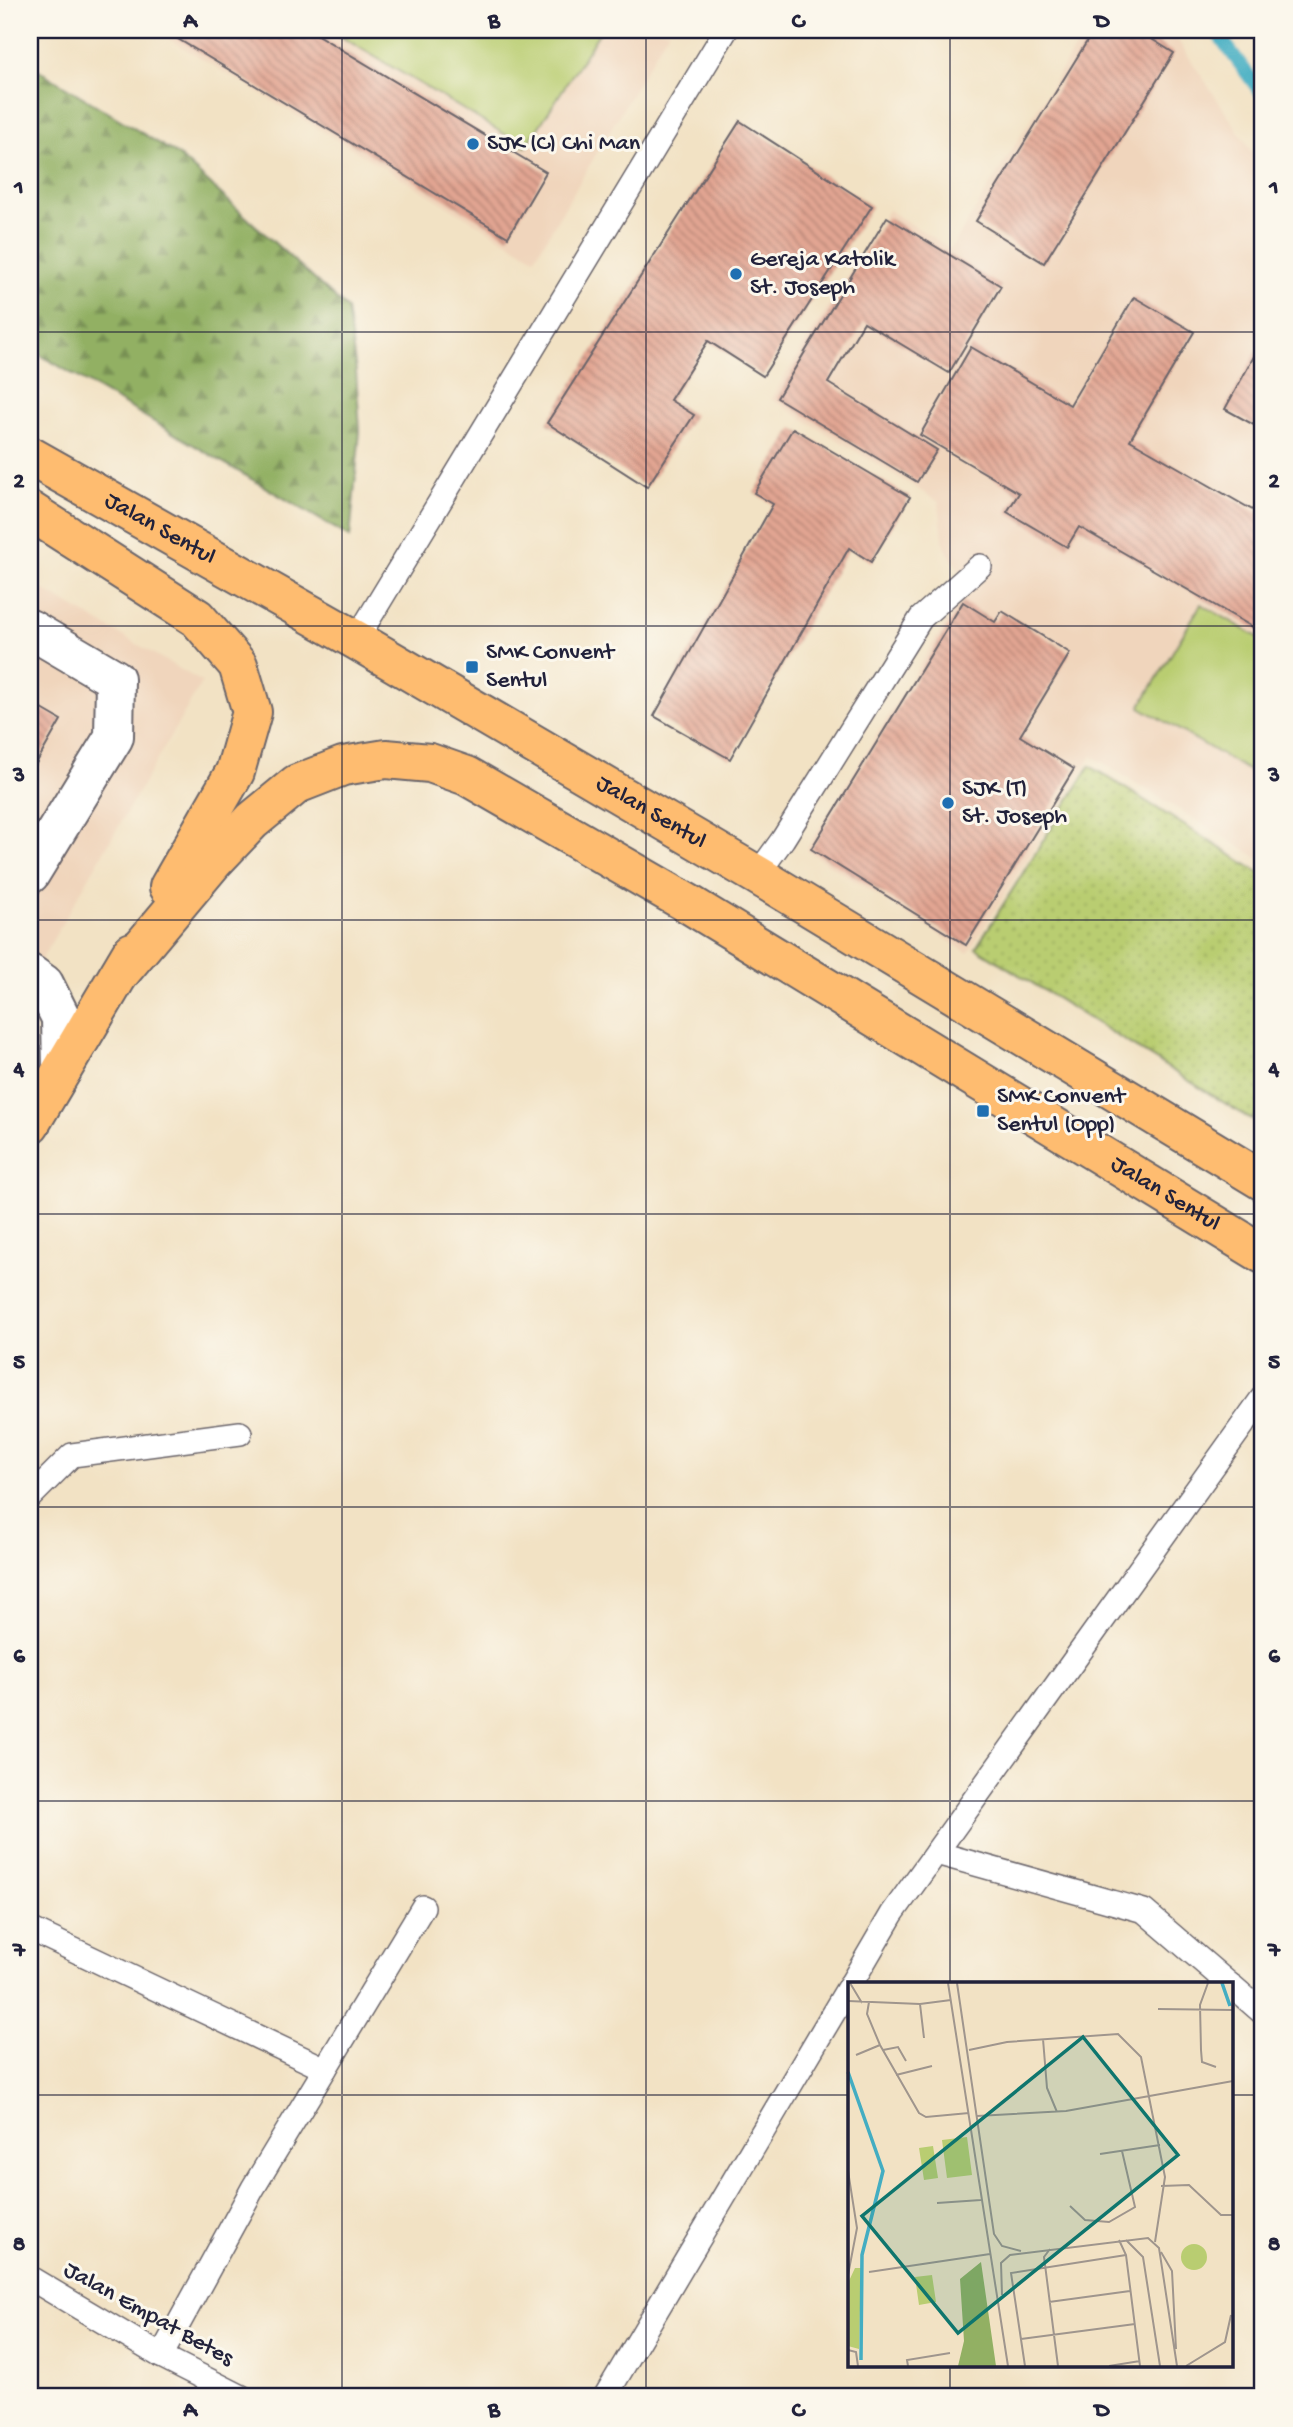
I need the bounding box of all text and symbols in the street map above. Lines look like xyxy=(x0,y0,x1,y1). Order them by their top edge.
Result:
text: A xyxy=(182,9,198,36)
text: B xyxy=(487,9,501,36)
text: C xyxy=(792,9,807,36)
text: D xyxy=(1093,9,1111,36)
place label: SJK (C) Chi Man xyxy=(487,130,641,159)
marker: SJK (C) Chi Man xyxy=(465,136,481,152)
text: 1 xyxy=(13,175,24,202)
text: 1 xyxy=(1268,175,1279,202)
place label: Gereja Katolik St. Joseph xyxy=(750,246,897,303)
marker: Gereja Katolik St. Joseph xyxy=(728,266,744,282)
text: 2 xyxy=(13,469,25,496)
text: 2 xyxy=(1268,469,1280,496)
street label: Jalan Sentul xyxy=(99,486,220,572)
place label: SMK Convent Sentul xyxy=(486,639,616,696)
marker: SMK Convent Sentul xyxy=(464,659,480,675)
text: 3 xyxy=(12,763,25,790)
text: 3 xyxy=(1267,763,1280,790)
street label: Jalan Sentul xyxy=(590,769,711,856)
place label: SJK (T) St. Joseph xyxy=(962,775,1067,832)
marker: SJK (T) St. Joseph xyxy=(940,795,956,811)
text: 4 xyxy=(13,1057,25,1084)
text: 4 xyxy=(1268,1057,1280,1084)
place label: SMK Convent Sentul (Opp) xyxy=(997,1083,1127,1140)
marker: SMK Convent Sentul (Opp) xyxy=(975,1103,991,1119)
street label: Jalan Sentul xyxy=(1105,1150,1225,1239)
text: 5 xyxy=(13,1350,25,1377)
text: 5 xyxy=(1268,1350,1280,1377)
text: 6 xyxy=(13,1644,26,1671)
text: 6 xyxy=(1268,1644,1281,1671)
text: 7 xyxy=(12,1938,26,1965)
text: 7 xyxy=(1267,1938,1281,1965)
inset map xyxy=(848,1982,1234,2368)
text: 8 xyxy=(13,2232,26,2259)
text: 8 xyxy=(1268,2232,1281,2259)
street label: Jalan Empat Betes xyxy=(58,2256,239,2374)
text: A xyxy=(182,2398,198,2425)
text: B xyxy=(487,2398,501,2425)
text: C xyxy=(792,2398,807,2425)
text: D xyxy=(1093,2398,1111,2425)

